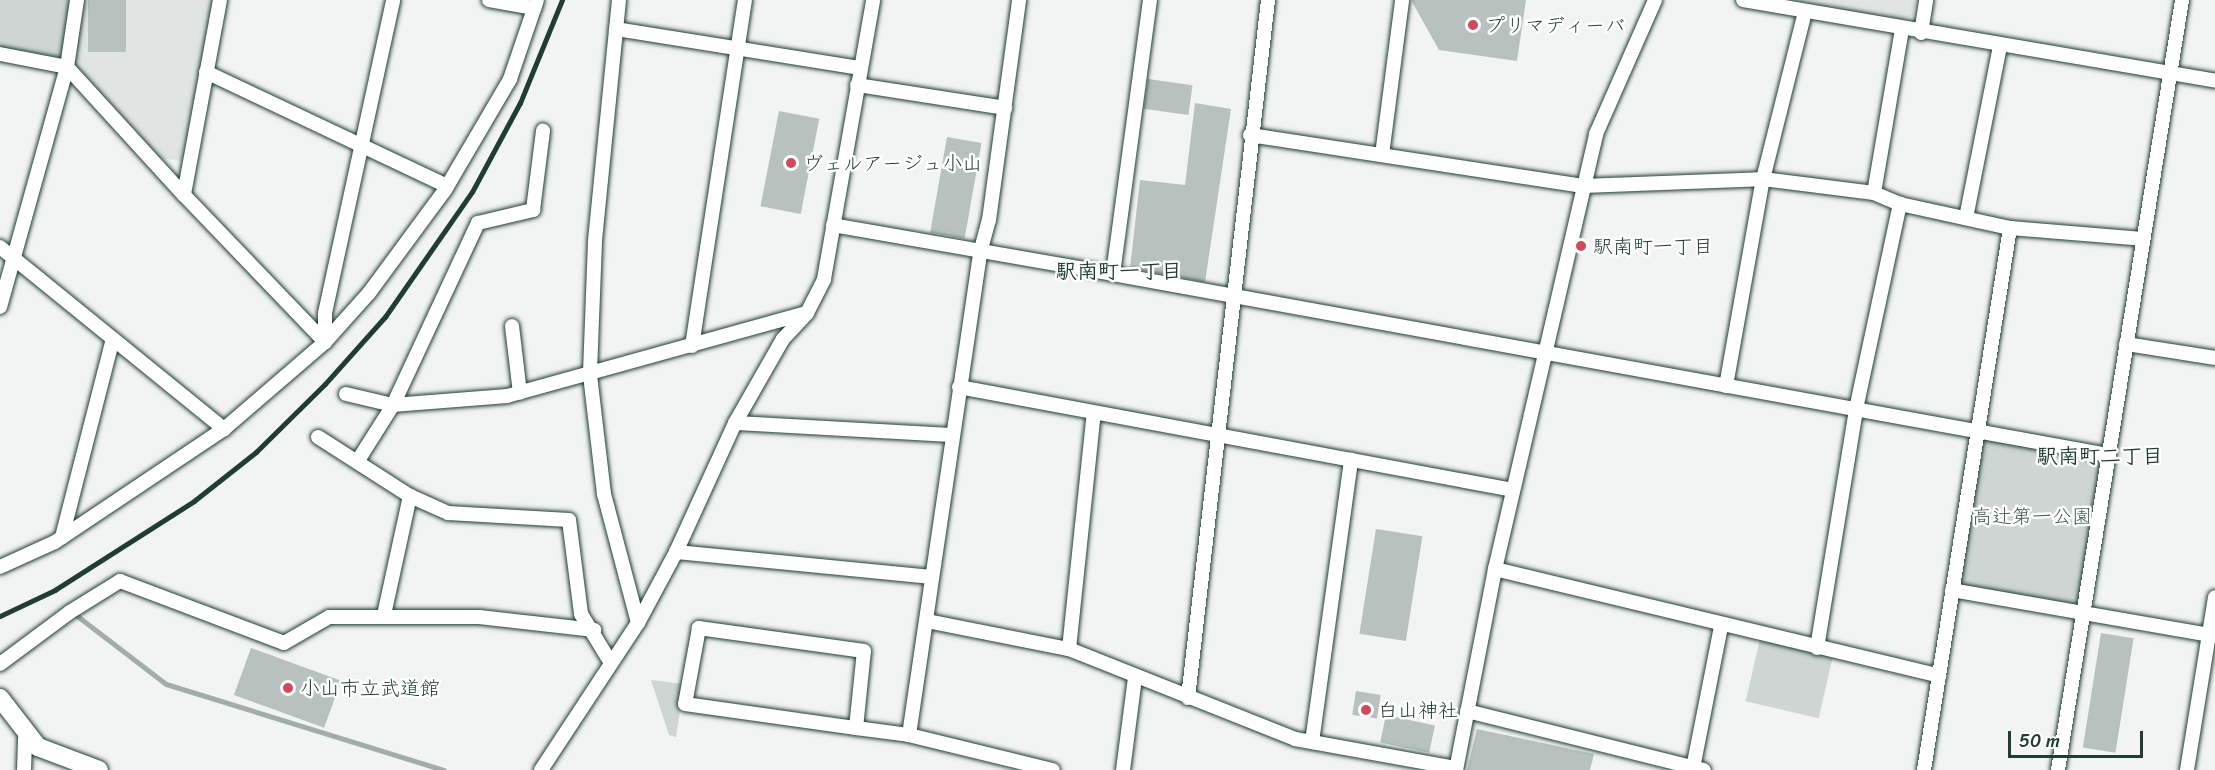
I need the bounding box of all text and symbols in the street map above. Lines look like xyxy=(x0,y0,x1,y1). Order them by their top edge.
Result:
place label: プリマディーバ xyxy=(1485,13,1625,37)
marker: プリマディーバ xyxy=(1466,18,1480,32)
place label: ヴェルアージュ小山 xyxy=(803,151,982,175)
marker: ヴェルアージュ小山 xyxy=(784,156,798,170)
place label: 駅南町一丁目 xyxy=(1593,234,1713,258)
marker: 駅南町一丁目 xyxy=(1574,239,1588,253)
district label: 駅南町一丁目 xyxy=(1056,258,1182,284)
district label: 駅南町二丁目 xyxy=(2037,443,2163,469)
park label: 高辻第一公園 xyxy=(1972,504,2092,528)
place label: 小山市立武道館 xyxy=(300,676,440,700)
marker: 小山市立武道館 xyxy=(281,681,295,695)
place label: 白山神社 xyxy=(1378,698,1458,722)
marker: 白山神社 xyxy=(1359,703,1373,717)
scale bar xyxy=(2011,719,2146,757)
text: 50 m xyxy=(2019,725,2060,757)

